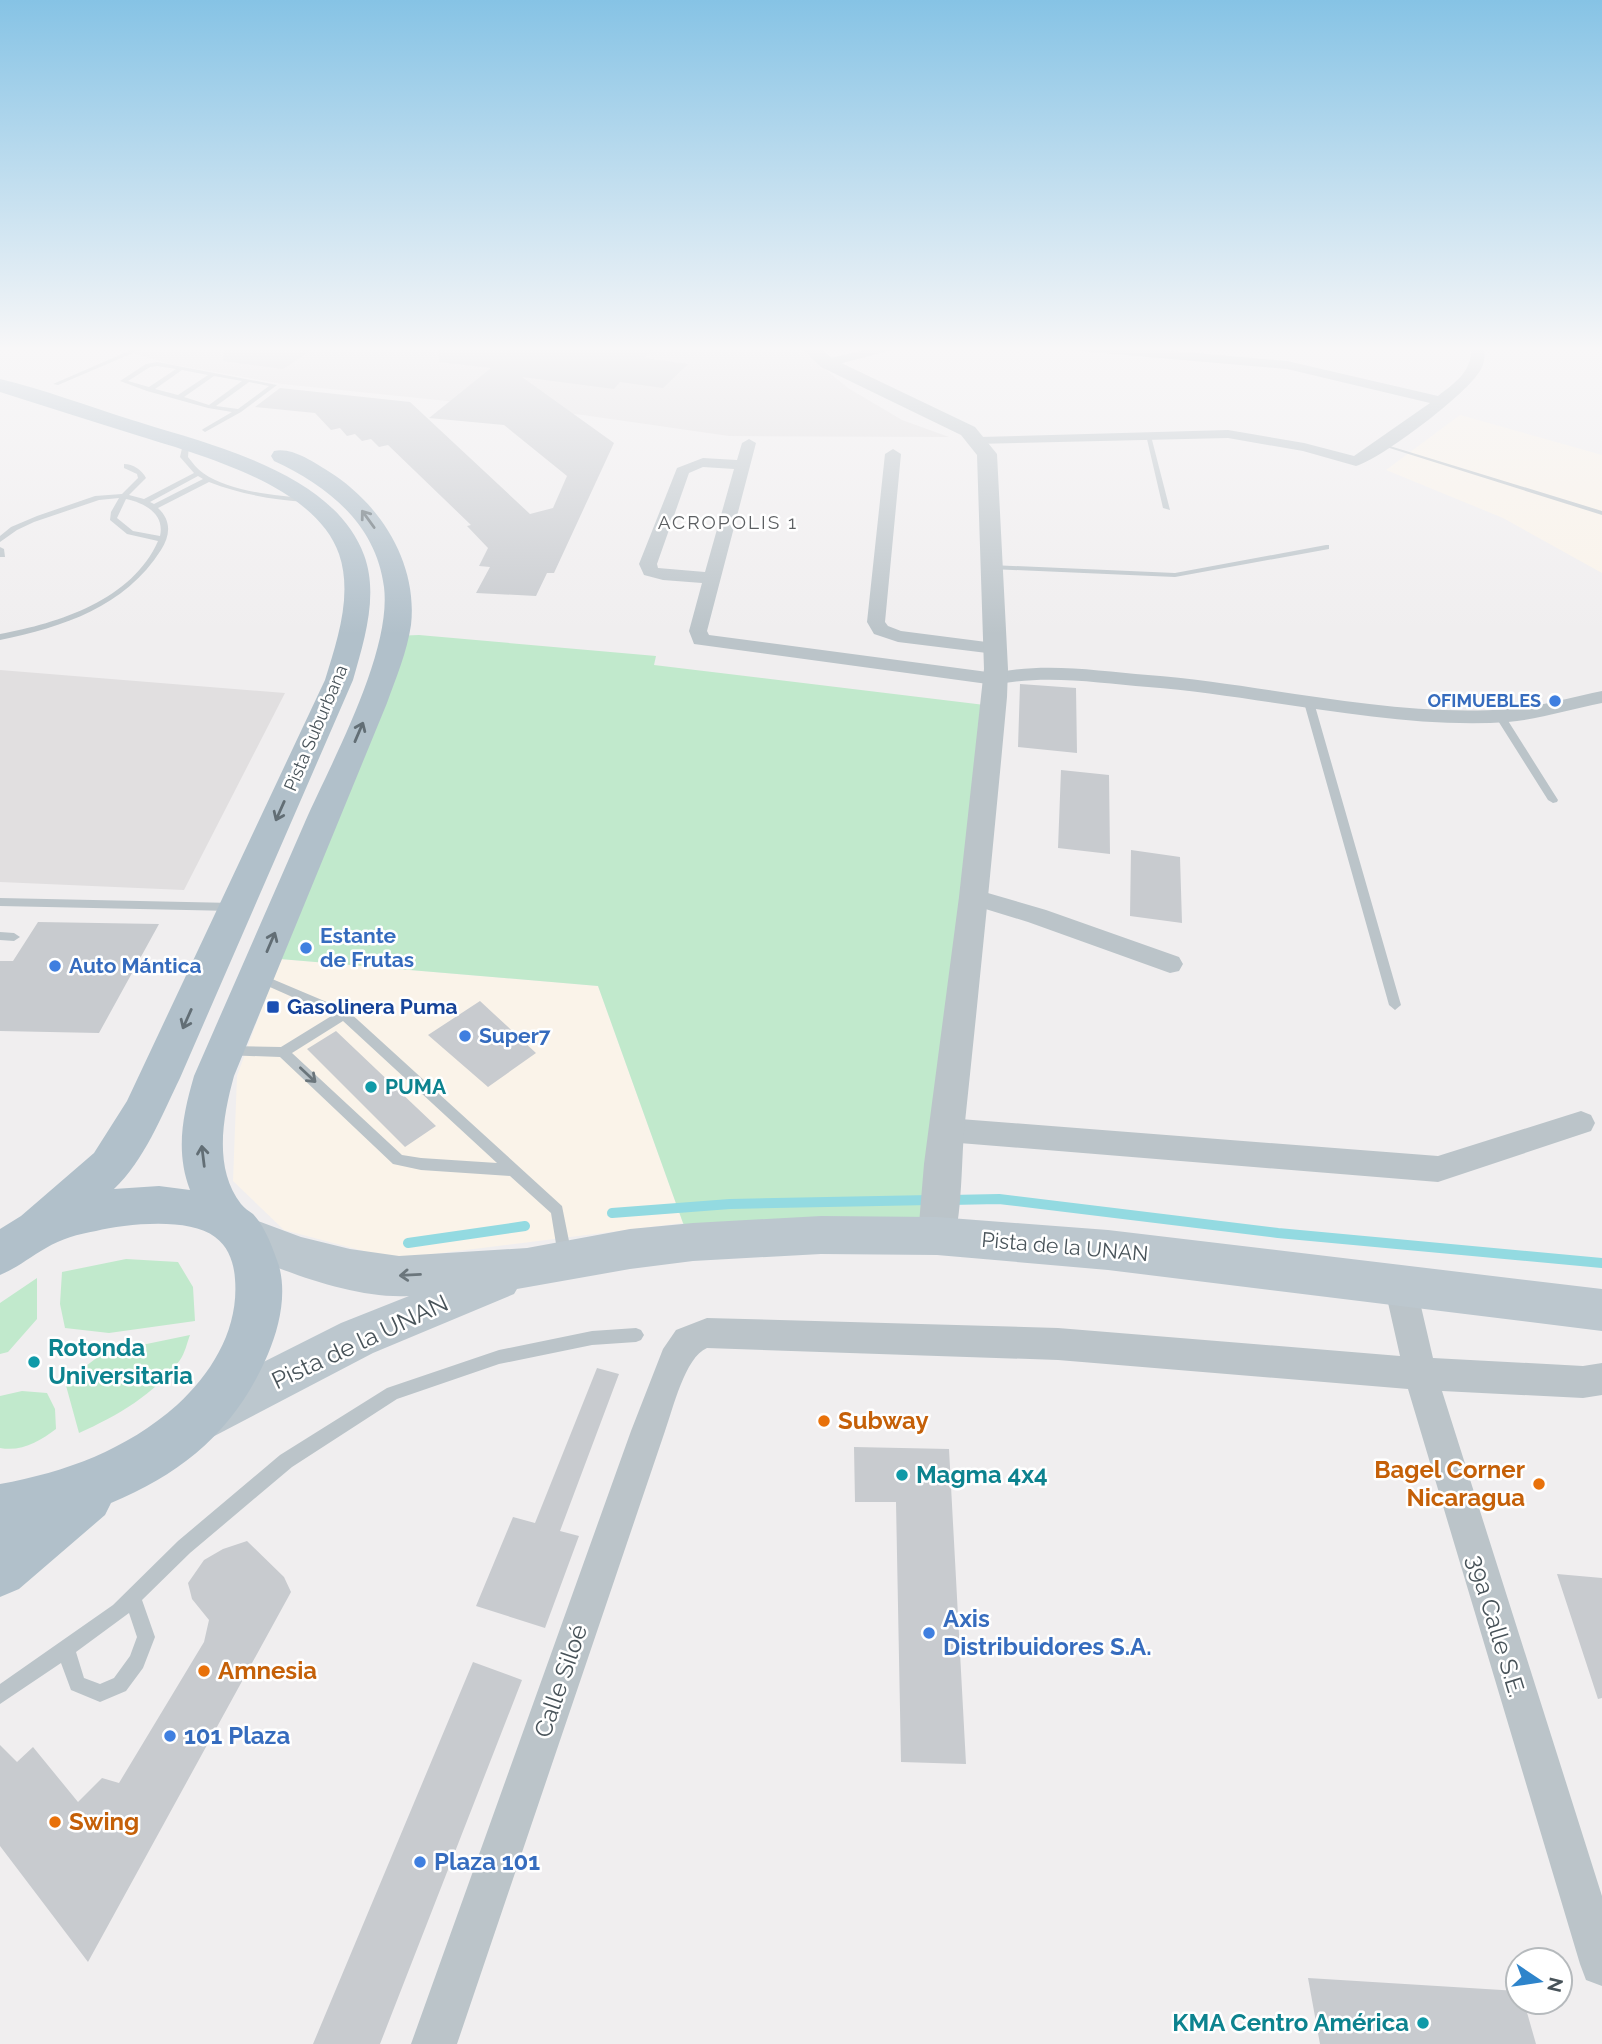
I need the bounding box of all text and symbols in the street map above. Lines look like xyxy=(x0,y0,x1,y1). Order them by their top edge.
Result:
one-way arrow xyxy=(361,509,376,528)
district label: ACROPOLIS 1 xyxy=(658,511,798,533)
street label: Pista Suburbana xyxy=(279,661,352,794)
place label: OFIMUEBLES xyxy=(1427,690,1541,711)
marker: OFIMUEBLES xyxy=(1547,693,1563,709)
one-way arrow xyxy=(354,722,367,744)
one-way arrow xyxy=(273,800,286,821)
place label: Estante de Frutas xyxy=(320,923,414,972)
one-way arrow xyxy=(265,932,278,953)
marker: Estante de Frutas xyxy=(298,940,314,956)
place label: Auto Mántica xyxy=(69,953,202,978)
marker: Auto Mántica xyxy=(47,958,63,974)
place label: Gasolinera Puma xyxy=(287,994,457,1019)
marker: Gasolinera Puma xyxy=(265,999,281,1015)
one-way arrow xyxy=(180,1008,193,1029)
place label: Super7 xyxy=(479,1023,551,1048)
marker: Super7 xyxy=(457,1028,473,1044)
one-way arrow xyxy=(299,1067,316,1084)
place label: PUMA xyxy=(385,1074,447,1099)
marker: PUMA xyxy=(363,1079,379,1095)
one-way arrow xyxy=(197,1145,210,1168)
street label: Pista de la UNAN xyxy=(981,1227,1149,1266)
one-way arrow xyxy=(399,1269,422,1282)
street label: Pista de la UNAN xyxy=(267,1288,453,1395)
place label: Rotonda Universitaria xyxy=(48,1333,193,1390)
marker: Rotonda Universitaria xyxy=(26,1354,42,1370)
place label: Subway xyxy=(838,1406,929,1435)
marker: Subway xyxy=(816,1413,832,1429)
place label: Bagel Corner Nicaragua xyxy=(1374,1455,1525,1512)
place label: Magma 4x4 xyxy=(916,1460,1048,1489)
marker: Magma 4x4 xyxy=(894,1467,910,1483)
marker: Bagel Corner Nicaragua xyxy=(1531,1476,1547,1492)
street label: 39a Calle S.E. xyxy=(1461,1551,1532,1700)
place label: Axis Distribuidores S.A. xyxy=(943,1604,1152,1661)
street label: Calle Siloé xyxy=(528,1621,593,1741)
marker: Axis Distribuidores S.A. xyxy=(921,1625,937,1641)
place label: Amnesia xyxy=(218,1656,317,1685)
marker: Amnesia xyxy=(196,1663,212,1679)
place label: 101 Plaza xyxy=(184,1721,290,1750)
marker: 101 Plaza xyxy=(162,1728,178,1744)
place label: Swing xyxy=(69,1807,139,1836)
marker: Swing xyxy=(47,1814,63,1830)
place label: Plaza 101 xyxy=(434,1847,540,1876)
marker: Plaza 101 xyxy=(412,1854,428,1870)
north arrow xyxy=(1504,1946,1574,2016)
text: N xyxy=(1543,1975,1568,1994)
place label: KMA Centro América xyxy=(1172,2008,1409,2037)
marker: KMA Centro América xyxy=(1415,2015,1431,2031)

